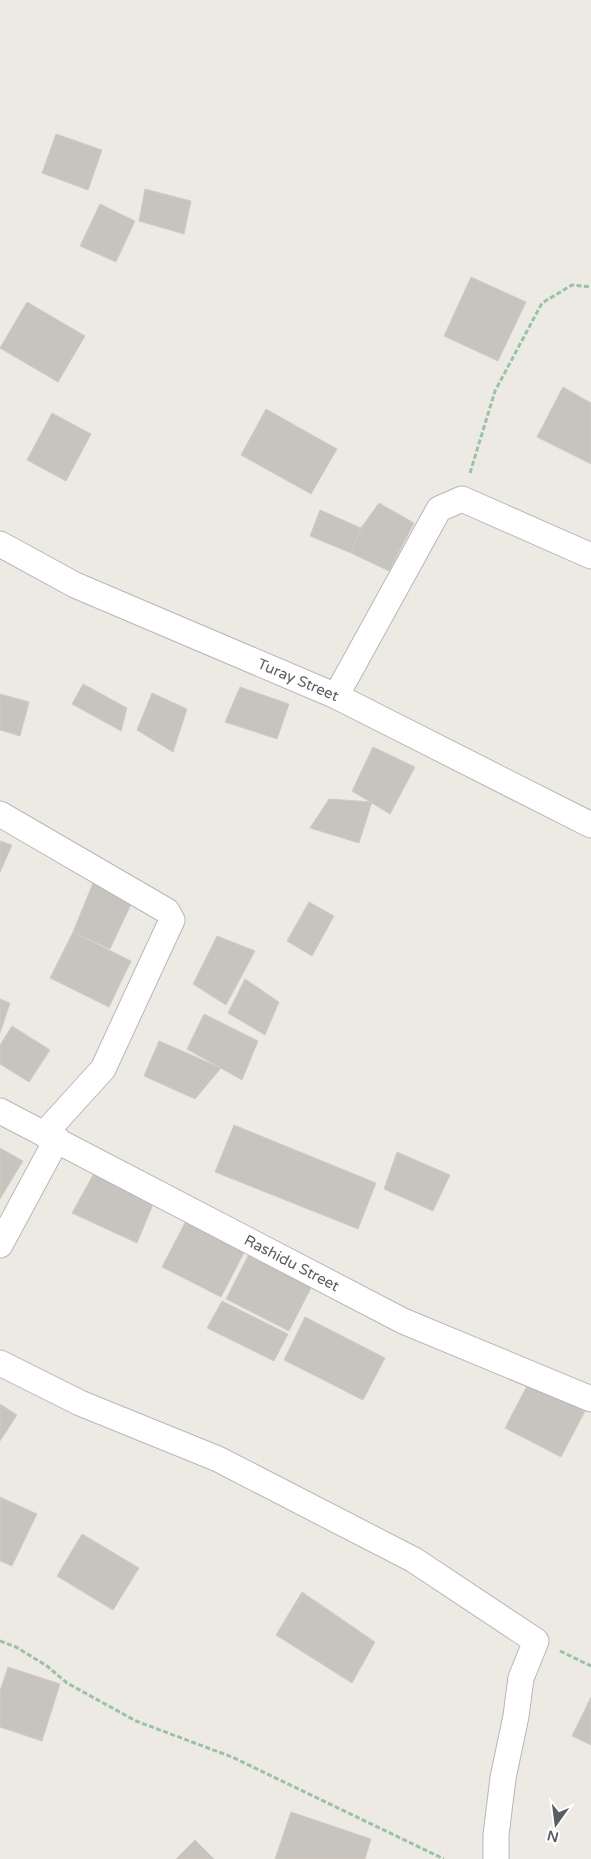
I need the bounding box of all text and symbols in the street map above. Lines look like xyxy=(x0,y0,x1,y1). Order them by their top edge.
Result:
street label: Turay Street xyxy=(255,655,342,705)
street label: Rashidu Street xyxy=(241,1231,343,1295)
north arrow xyxy=(531,1799,581,1849)
text: N xyxy=(545,1827,560,1846)

